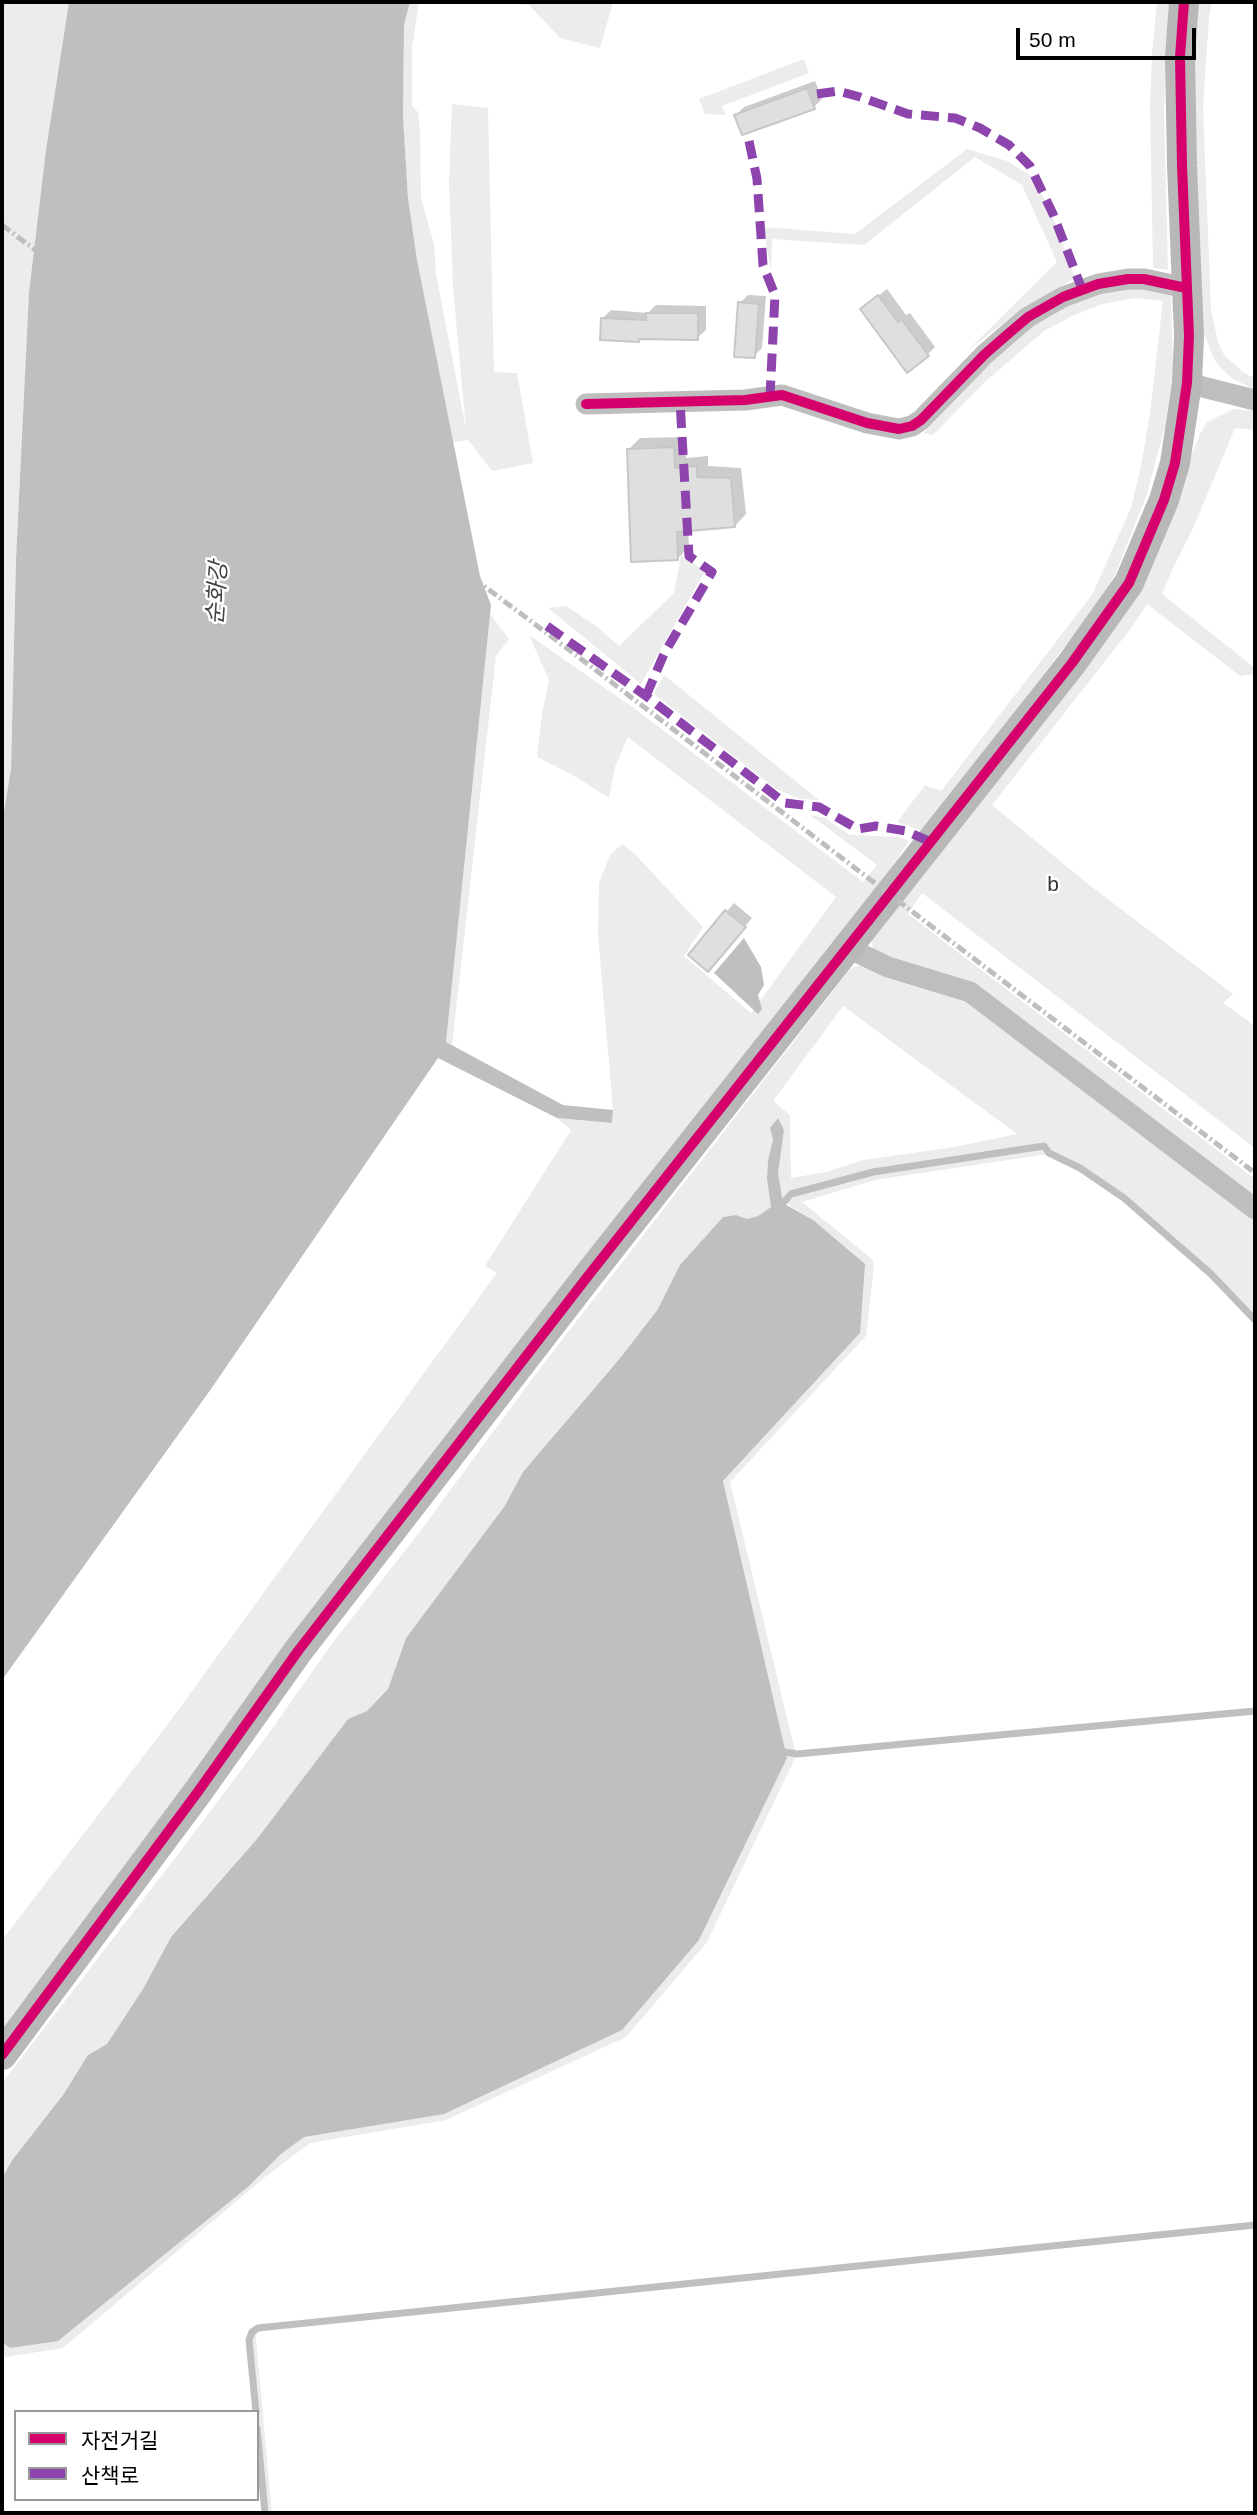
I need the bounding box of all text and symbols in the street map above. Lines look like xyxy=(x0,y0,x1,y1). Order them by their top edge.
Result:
scale bar xyxy=(1019,14,1199,58)
text: 50 m xyxy=(1029,28,1076,51)
water label: 순화강 xyxy=(202,560,234,626)
park label: b xyxy=(1047,872,1059,898)
legend xyxy=(14,2410,259,2501)
text: 자전거길 xyxy=(81,2429,158,2452)
text: 산책로 xyxy=(81,2464,139,2487)

